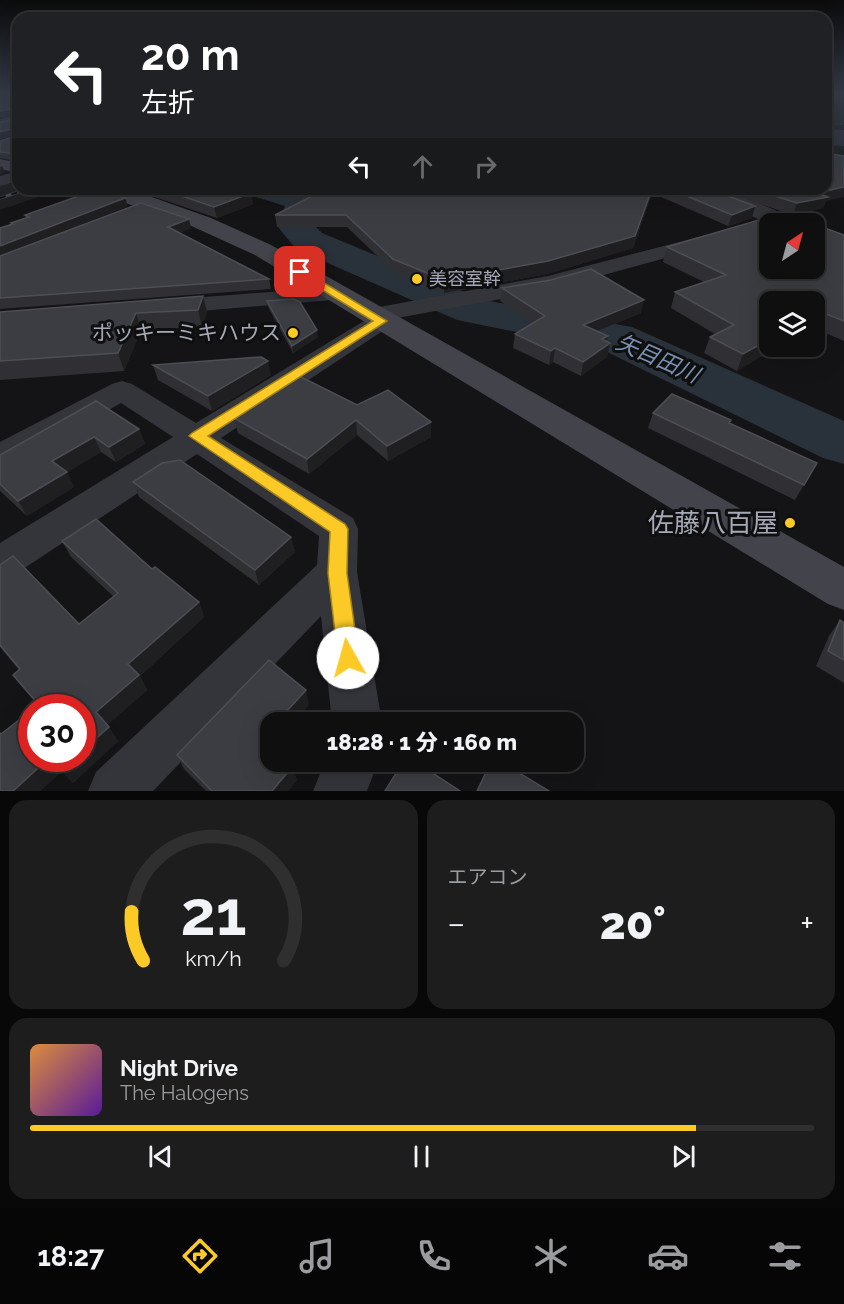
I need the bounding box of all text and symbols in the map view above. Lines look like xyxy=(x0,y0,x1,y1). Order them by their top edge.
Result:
text: 20 m xyxy=(141,31,240,80)
icon: left xyxy=(42,36,120,114)
text: 左折 xyxy=(141,87,195,118)
icon: left xyxy=(343,150,376,183)
icon: ahead xyxy=(406,150,439,183)
icon: right xyxy=(469,150,502,183)
north arrow xyxy=(759,213,825,279)
map controls xyxy=(759,213,825,357)
pin xyxy=(274,246,325,297)
icon: arrive xyxy=(283,255,316,288)
place label: 美容室幹 xyxy=(429,268,501,289)
marker: 美容室幹 xyxy=(410,272,424,286)
button: layers xyxy=(759,291,825,357)
place label: ポッキーミキハウス xyxy=(92,320,281,345)
marker: ポッキーミキハウス xyxy=(286,326,300,340)
water label: 矢目田川 xyxy=(613,328,705,389)
place label: 佐藤八百屋 xyxy=(648,508,778,538)
marker: 佐藤八百屋 xyxy=(783,516,797,530)
position arrow xyxy=(316,626,380,690)
speed limit sign: 30 xyxy=(18,694,96,772)
text: 18:28 · 1 分 · 160 m xyxy=(327,729,517,755)
text: エアコン xyxy=(448,865,528,889)
text: 21 xyxy=(180,876,246,950)
text: 20° xyxy=(600,897,666,950)
text: − xyxy=(448,904,465,943)
text: + xyxy=(800,904,814,943)
text: km/h xyxy=(185,947,242,972)
text: Night Drive xyxy=(120,1055,238,1081)
text: The Halogens xyxy=(120,1081,249,1105)
icon: previous xyxy=(144,1140,177,1173)
icon: pause xyxy=(405,1140,438,1173)
icon: next xyxy=(667,1140,700,1173)
icon: directions xyxy=(179,1235,221,1277)
icon: music xyxy=(296,1235,338,1277)
icon: phone xyxy=(413,1235,455,1277)
icon: climate xyxy=(530,1235,572,1277)
icon: car xyxy=(647,1235,689,1277)
icon: filters xyxy=(764,1235,806,1277)
text: 18:27 xyxy=(38,1241,104,1272)

